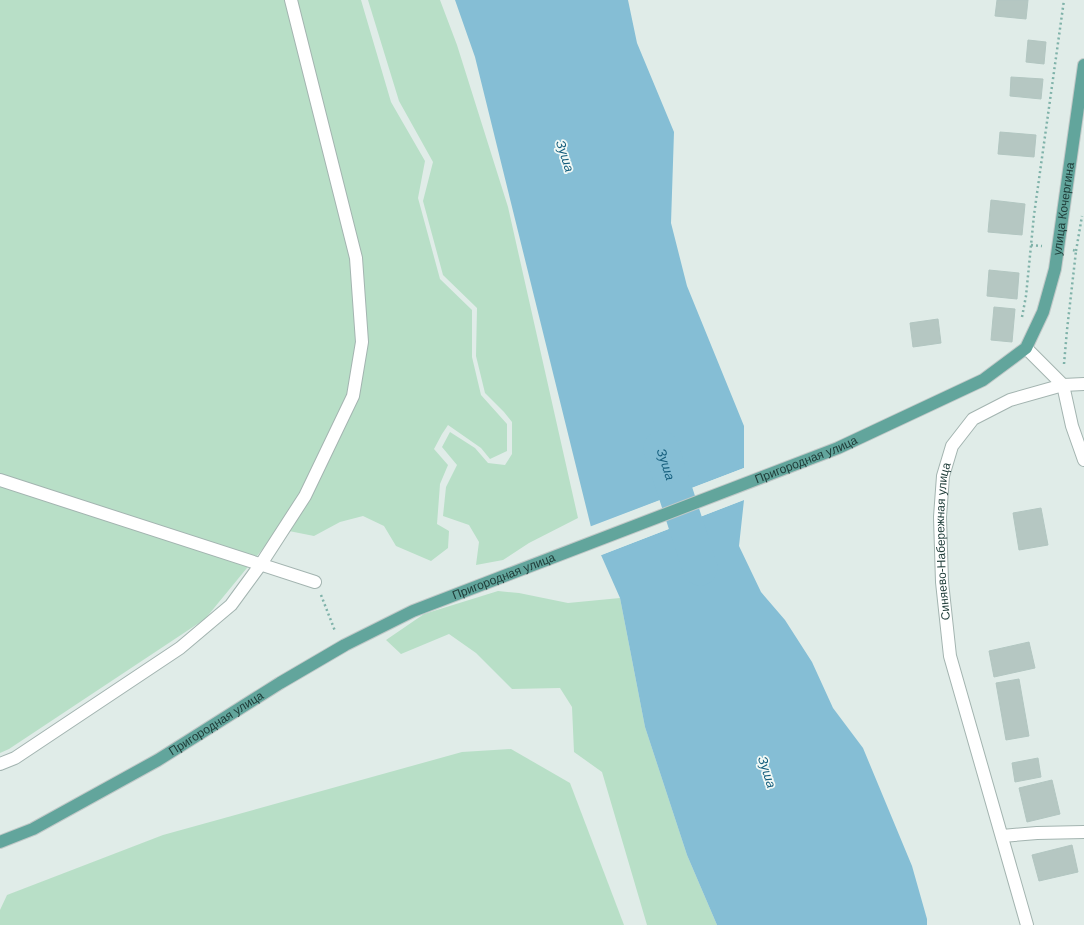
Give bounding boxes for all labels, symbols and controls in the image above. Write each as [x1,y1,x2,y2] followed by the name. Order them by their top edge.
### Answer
[553,138,577,174] water label: Зуша
[1050,161,1077,256] street label: улица Кочергина
[753,433,860,486] street label: Пригородная улица
[654,446,678,482] water label: Зуша
[933,460,954,621] street label: Синяево-Набережная улица
[450,550,557,602] street label: Пригородная улица
[166,688,266,758] street label: Пригородная улица
[755,754,779,790] water label: Зуша

